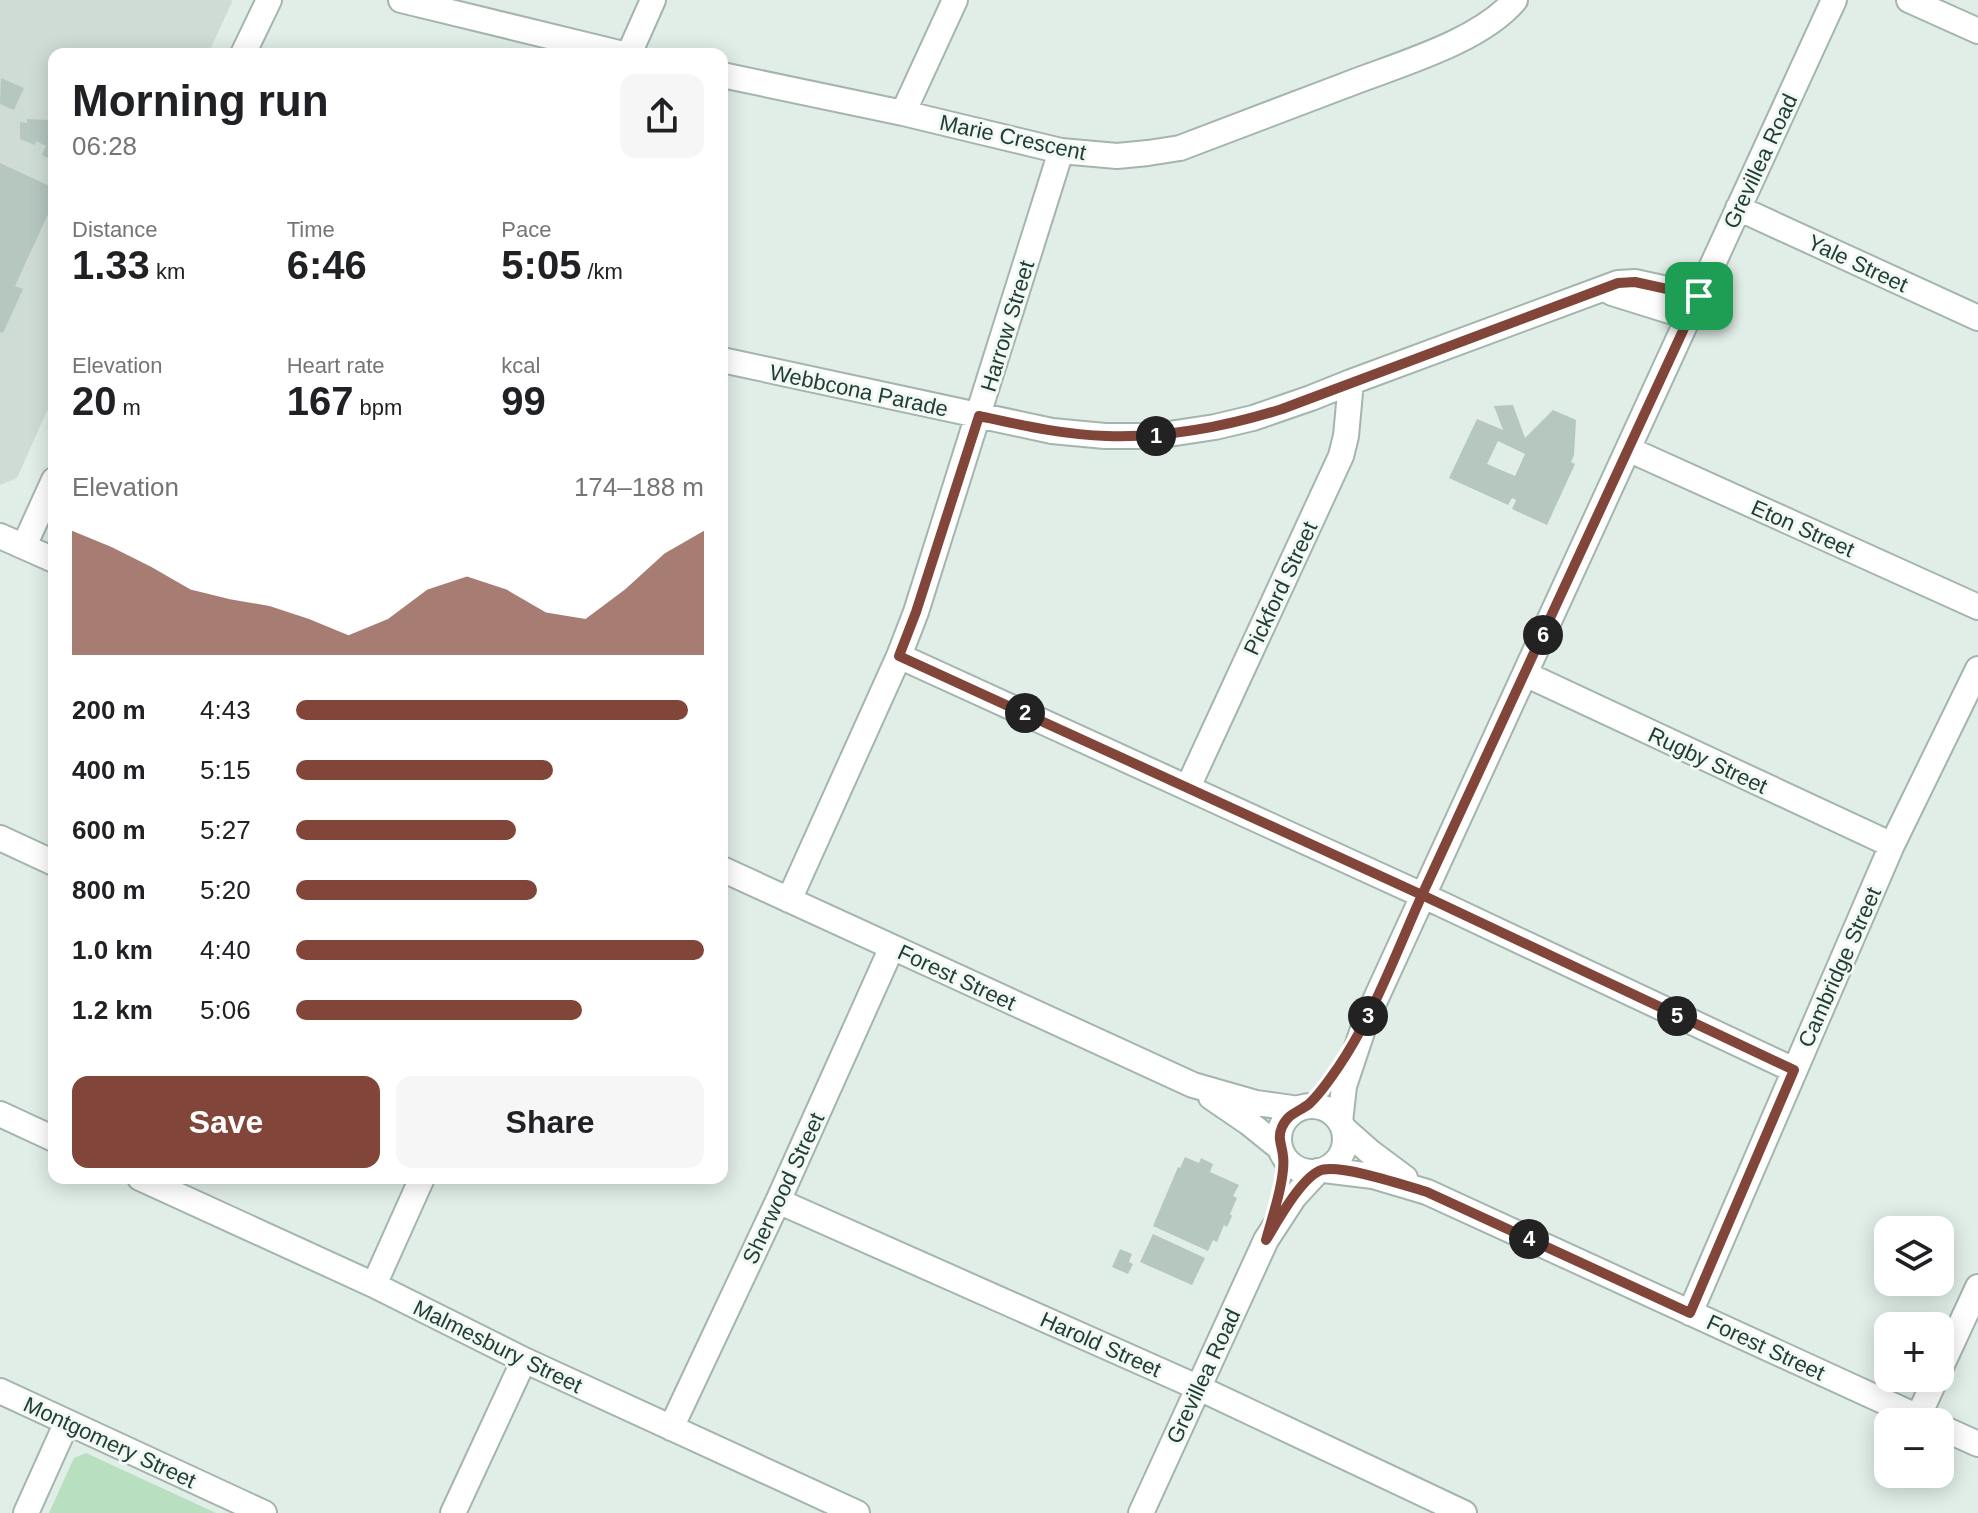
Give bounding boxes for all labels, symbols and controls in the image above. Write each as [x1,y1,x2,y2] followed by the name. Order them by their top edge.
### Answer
[620,74,704,158] button: share
[72,76,329,125] text: Morning run
[1718,90,1803,232] street label: Grevillea Road
[937,110,1088,165] street label: Marie Crescent
[72,131,137,161] text: 06:28
[72,217,158,242] text: Distance
[287,217,335,242] text: Time
[501,217,551,242] text: Pace
[1804,229,1912,297] street label: Yale Street
[72,243,150,287] text: 1.33
[287,243,367,287] text: 6:46
[501,243,581,287] text: 5:05
[976,258,1039,395] street label: Harrow Street
[150,259,185,284] text: km
[581,259,623,284] text: /km
[1665,262,1733,330] pin
[1677,274,1721,318] icon: arrive
[72,353,163,378] text: Elevation
[287,353,384,378] text: Heart rate
[501,353,540,378] text: kcal
[767,359,950,422] street label: Webbcona Parade
[72,379,117,423] text: 20
[287,379,353,423] text: 167
[501,379,546,423] text: 99
[117,395,141,420] text: m
[353,395,402,420] text: bpm
[1136,416,1176,456] pin: 1
[1150,423,1162,448] text: 1
[72,472,179,502] text: Elevation
[574,472,704,502] text: 174–188 m
[1747,495,1858,562] street label: Eton Street
[1239,518,1322,659] street label: Pickford Street
[1523,615,1563,655] pin: 6
[1537,622,1549,647] text: 6
[1005,693,1045,733] pin: 2
[72,695,146,725] text: 200 m
[200,695,251,725] text: 4:43
[1019,700,1031,725] text: 2
[1644,722,1771,799] street label: Rugby Street
[72,755,146,785] text: 400 m
[200,755,251,785] text: 5:15
[72,815,146,845] text: 600 m
[200,815,251,845] text: 5:27
[72,875,146,905] text: 800 m
[200,875,251,905] text: 5:20
[1793,883,1886,1051] street label: Cambridge Street
[72,935,153,965] text: 1.0 km
[200,935,251,965] text: 4:40
[894,939,1020,1016] street label: Forest Street
[72,995,153,1025] text: 1.2 km
[200,995,251,1025] text: 5:06
[1348,996,1388,1036] pin: 3
[1657,996,1697,1036] pin: 5
[1362,1003,1374,1028] text: 3
[1671,1003,1683,1028] text: 5
[72,1076,380,1168] button: Save
[396,1076,704,1168] button: Share
[737,1109,829,1268] street label: Sherwood Street
[1874,1216,1954,1488] map controls
[1874,1216,1954,1296] button: layers
[1509,1219,1549,1259] pin: 4
[1523,1226,1535,1251] text: 4
[409,1295,586,1398] street label: Malmesbury Street
[1161,1305,1246,1447] street label: Grevillea Road
[1037,1307,1165,1382] street label: Harold Street
[1703,1309,1829,1386] street label: Forest Street
[1874,1312,1954,1392] button: +
[20,1392,200,1493] street label: Montgomery Street
[1874,1408,1954,1488] button: −

